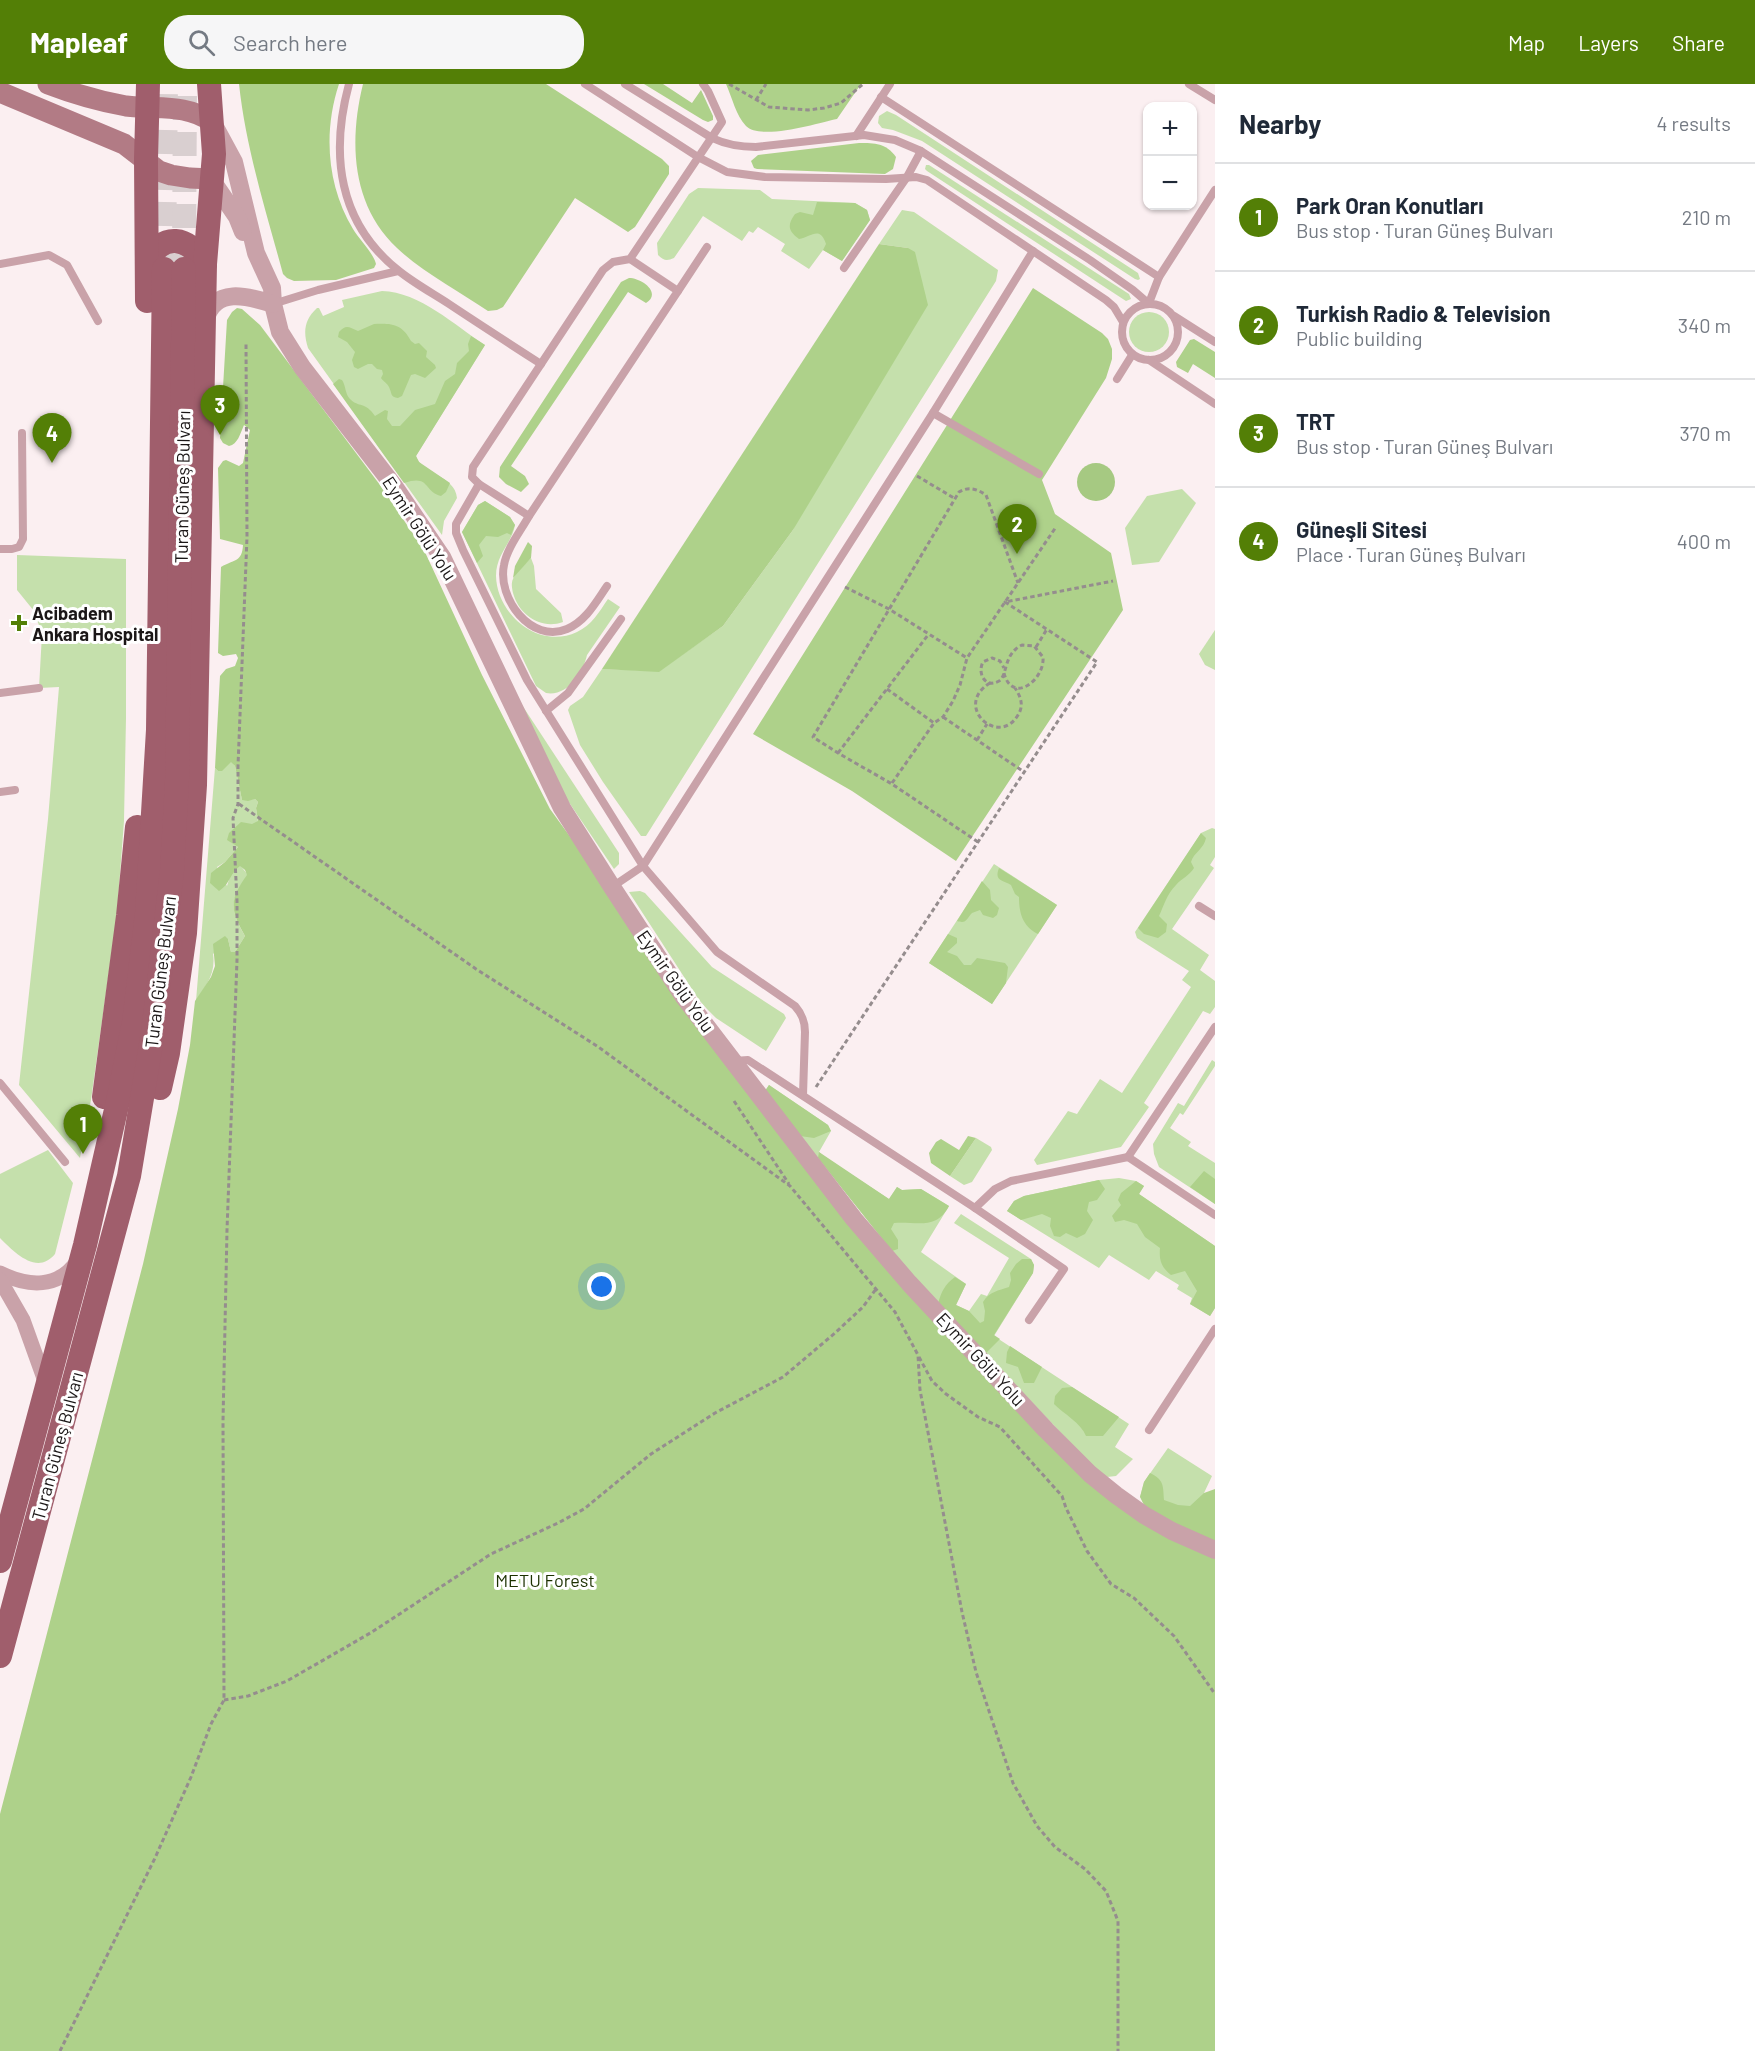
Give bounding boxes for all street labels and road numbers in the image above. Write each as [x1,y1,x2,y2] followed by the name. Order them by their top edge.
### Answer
[170,410,194,564] street label: Turan Güneş Bulvarı
[378,472,462,584] street label: Eymir Gölü Yolu
[140,895,180,1049] street label: Turan Güneş Bulvarı
[633,926,719,1036] street label: Eymir Gölü Yolu
[932,1308,1030,1410] street label: Eymir Gölü Yolu
[27,1369,87,1523] street label: Turan Güneş Bulvarı

